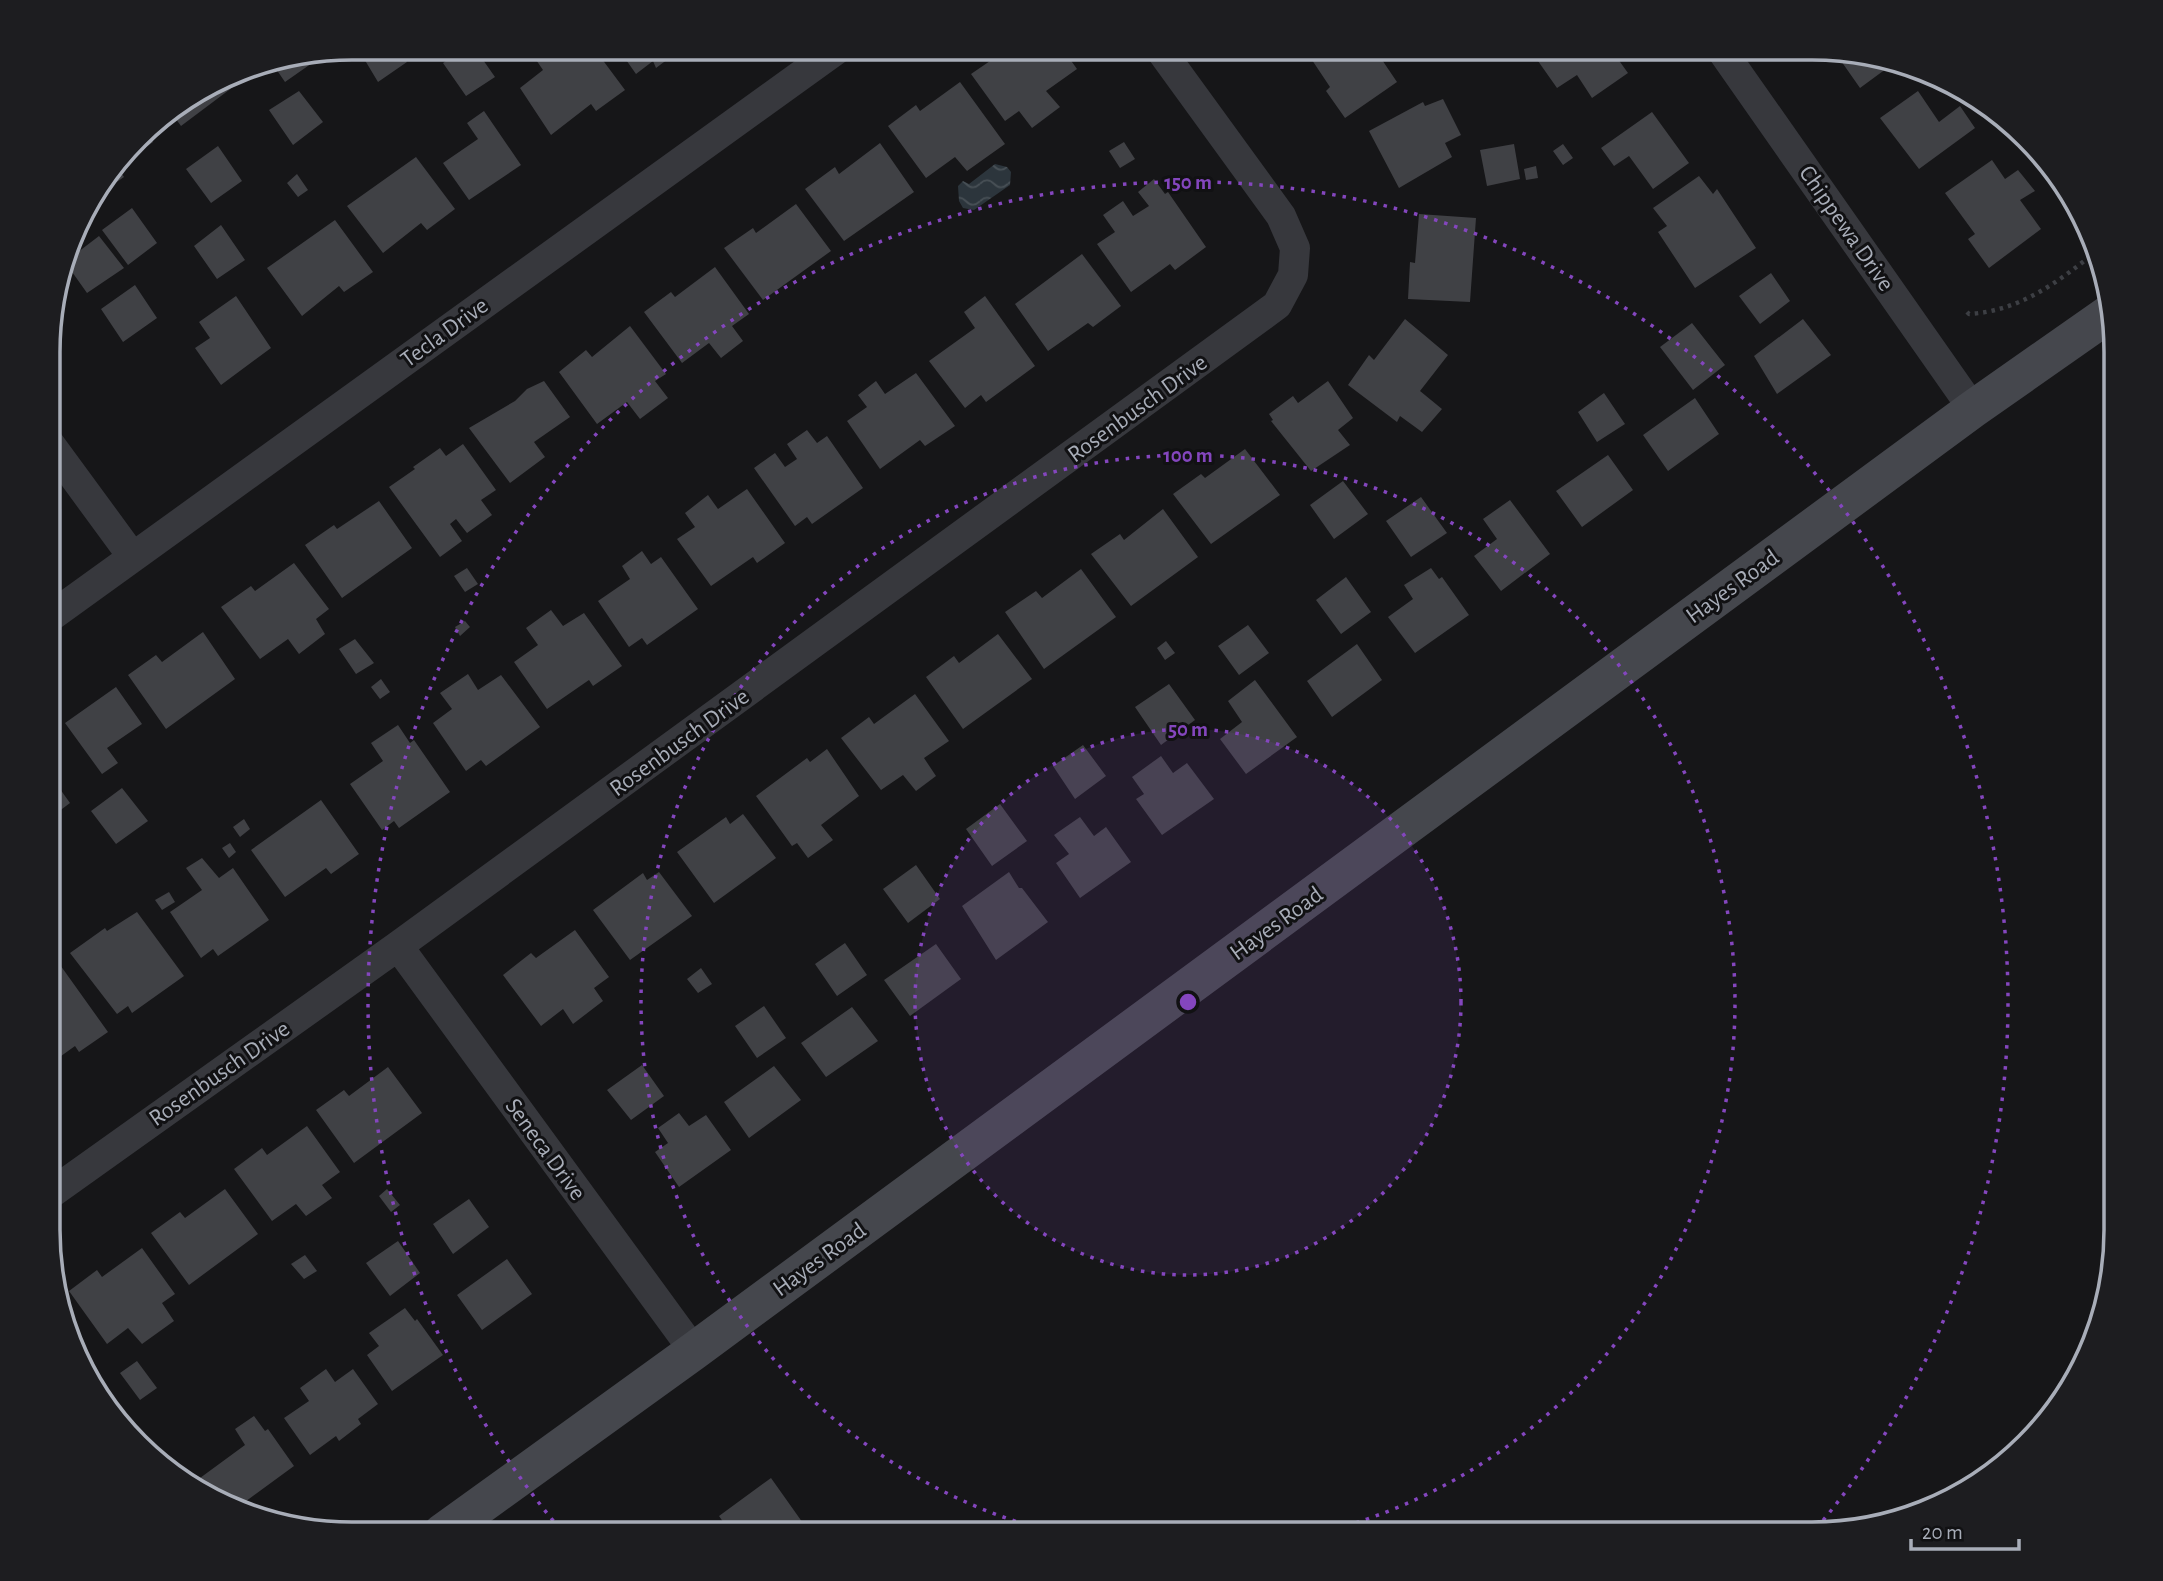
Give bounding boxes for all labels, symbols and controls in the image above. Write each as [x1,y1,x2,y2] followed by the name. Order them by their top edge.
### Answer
[1794,161,1898,296] street label: Chippewa Drive
[1164,172,1212,193] text: 150 m
[397,293,493,372] street label: Tecla Drive
[1064,350,1212,467] street label: Rosenbusch Drive
[1163,445,1213,466] text: 100 m
[1682,545,1783,628] street label: Hayes Road
[606,684,754,801] street label: Rosenbusch Drive
[1168,719,1208,740] text: 50 m
[1226,882,1327,965] street label: Hayes Road
[1176,990,1200,1014] centre of rings
[145,1016,294,1131] street label: Rosenbusch Drive
[500,1094,590,1205] street label: Seneca Drive
[769,1218,870,1301] street label: Hayes Road
[1911,1508,2020,1552] scale bar
[1922,1522,1963,1543] text: 20 m

